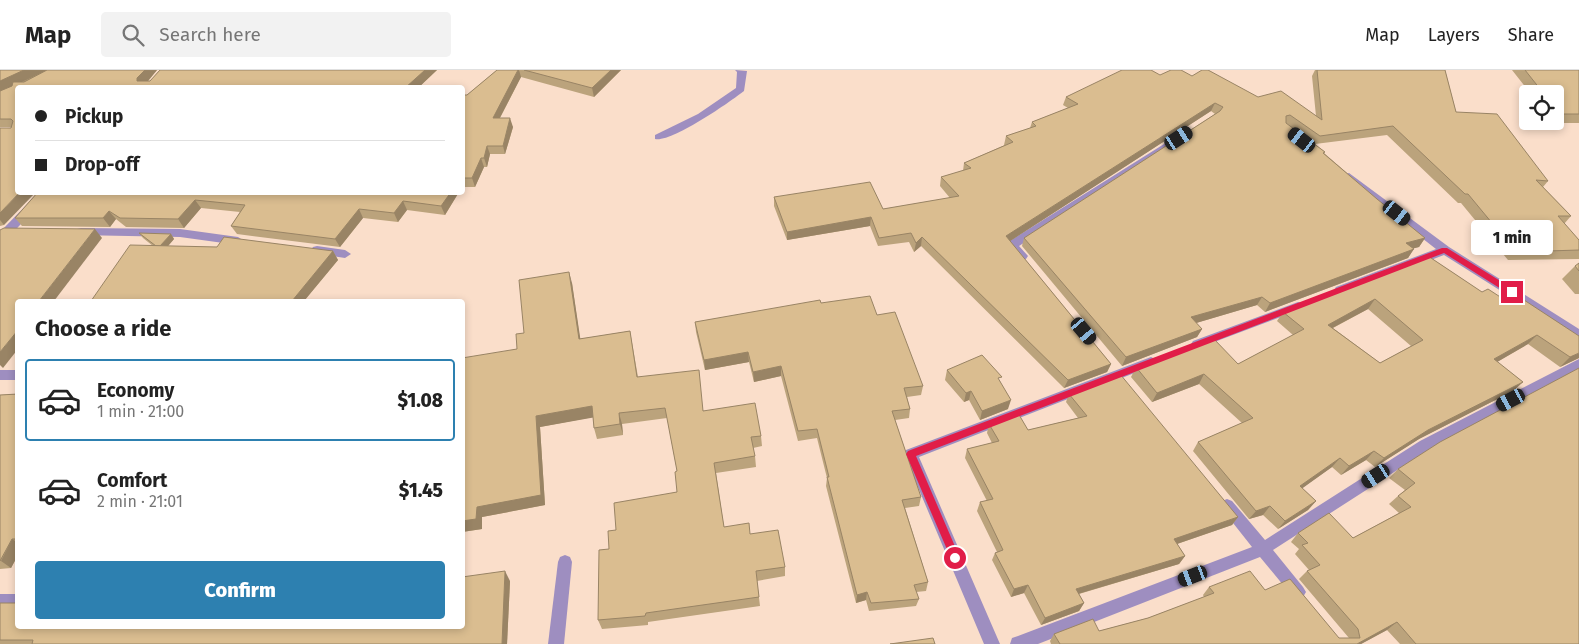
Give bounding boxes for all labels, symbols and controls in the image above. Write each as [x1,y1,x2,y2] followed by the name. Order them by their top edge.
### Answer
[101,12,451,57] search box
[25,21,71,49] text: Map
[119,21,147,49] icon: search
[159,23,261,46] text: Search here
[1365,24,1400,46] text: Map
[1428,24,1480,46] text: Layers
[1508,24,1554,46] text: Share
[1519,85,1564,130] map controls
[1519,85,1564,130] button: locate
[65,105,123,128] text: Pickup
[1162,124,1195,152] car
[1285,125,1318,155] car
[65,153,139,176] text: Drop-off
[1380,198,1413,228] car
[1471,220,1553,254] callout: 1 min
[1493,228,1531,247] text: 1 min
[1501,281,1523,303] route end
[35,315,171,342] text: Choose a ride
[1068,315,1099,347] car
[37,378,82,423] icon: car
[97,379,174,402] text: Economy
[1494,386,1527,414] car
[397,389,443,412] text: $1.08
[97,402,184,421] text: 1 min · 21:00
[1359,462,1392,490] car
[37,468,82,513] icon: car
[97,469,167,492] text: Comfort
[399,479,443,502] text: $1.45
[97,492,183,511] text: 2 min · 21:01
[944,547,966,569] route start
[35,561,445,619] button: Confirm
[1176,564,1209,588] car

